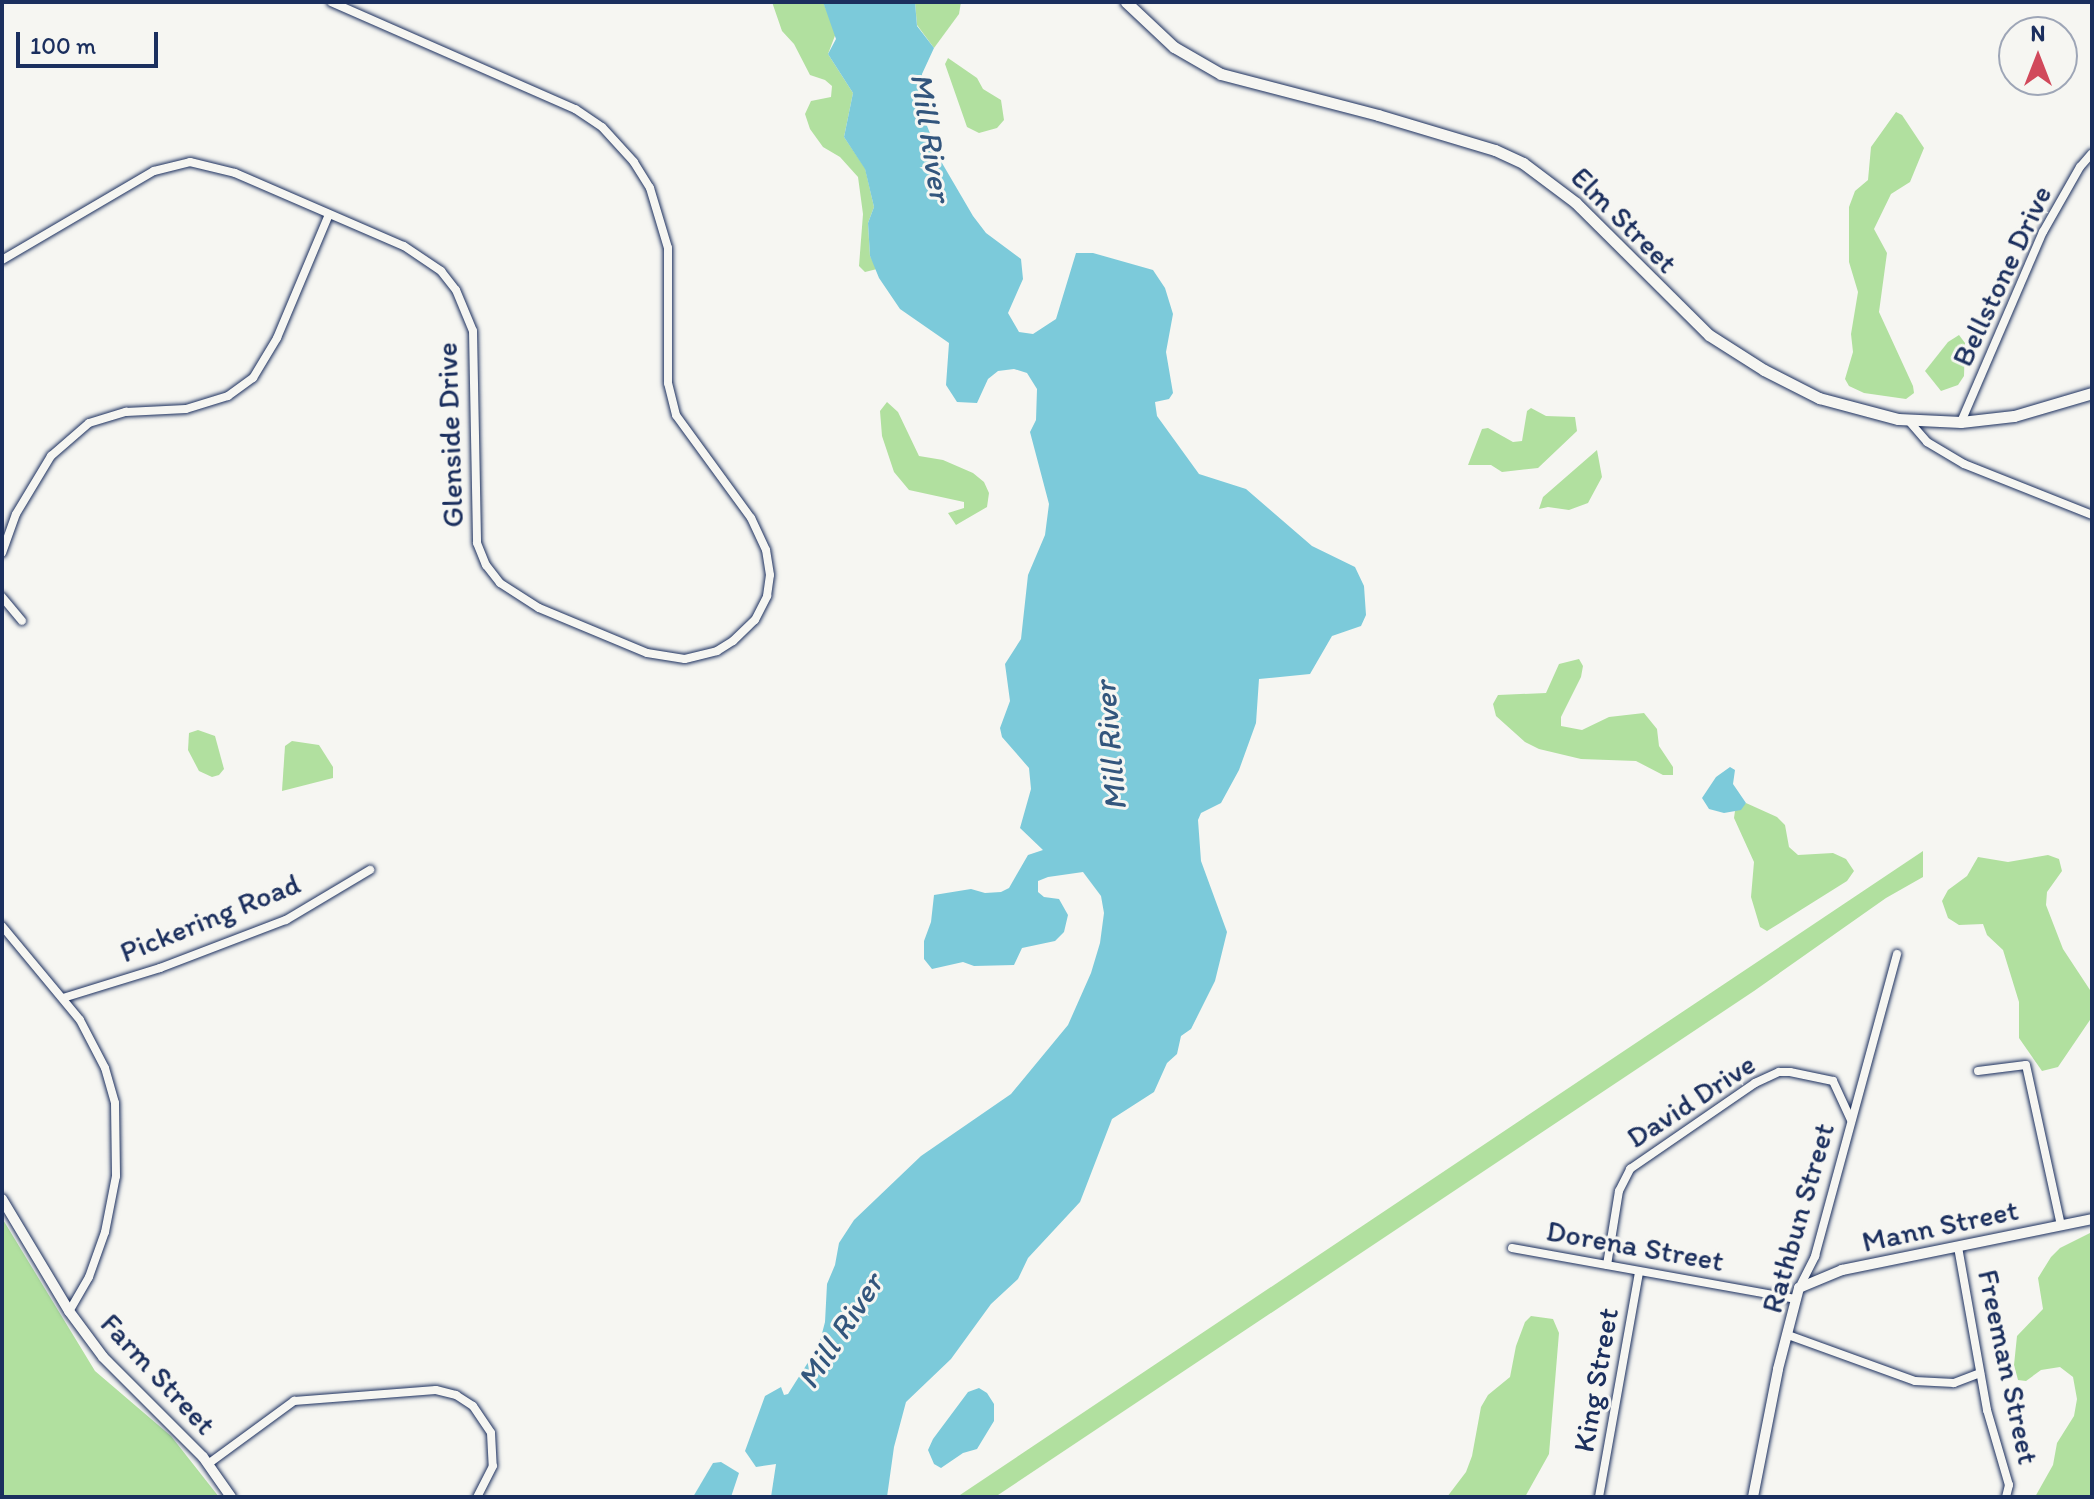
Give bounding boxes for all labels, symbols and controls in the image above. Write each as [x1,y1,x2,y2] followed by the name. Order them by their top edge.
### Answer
[20,16,162,66] scale bar
[1998,16,2078,96] north arrow
[2031,20,2045,47] text: N
[30,31,96,60] text: 100 m
[902,71,960,203] water label: Mill River
[1563,159,1685,281] street label: Elm Street
[1944,180,2060,372] street label: Bellstone Drive
[429,341,471,529] street label: Glenside Drive
[1085,680,1135,812] water label: Mill River
[114,865,306,971] street label: Pickering Road
[1619,1046,1763,1156] street label: David Drive
[1754,1119,1842,1317] street label: Rathbun Street
[1859,1192,2021,1260] street label: Mann Street
[1544,1213,1726,1279] street label: Dorena Street
[1970,1266,2046,1468] street label: Freeman Street
[789,1267,891,1395] water label: Mill River
[1566,1305,1626,1455] street label: King Street
[93,1306,223,1442] street label: Farm Street

